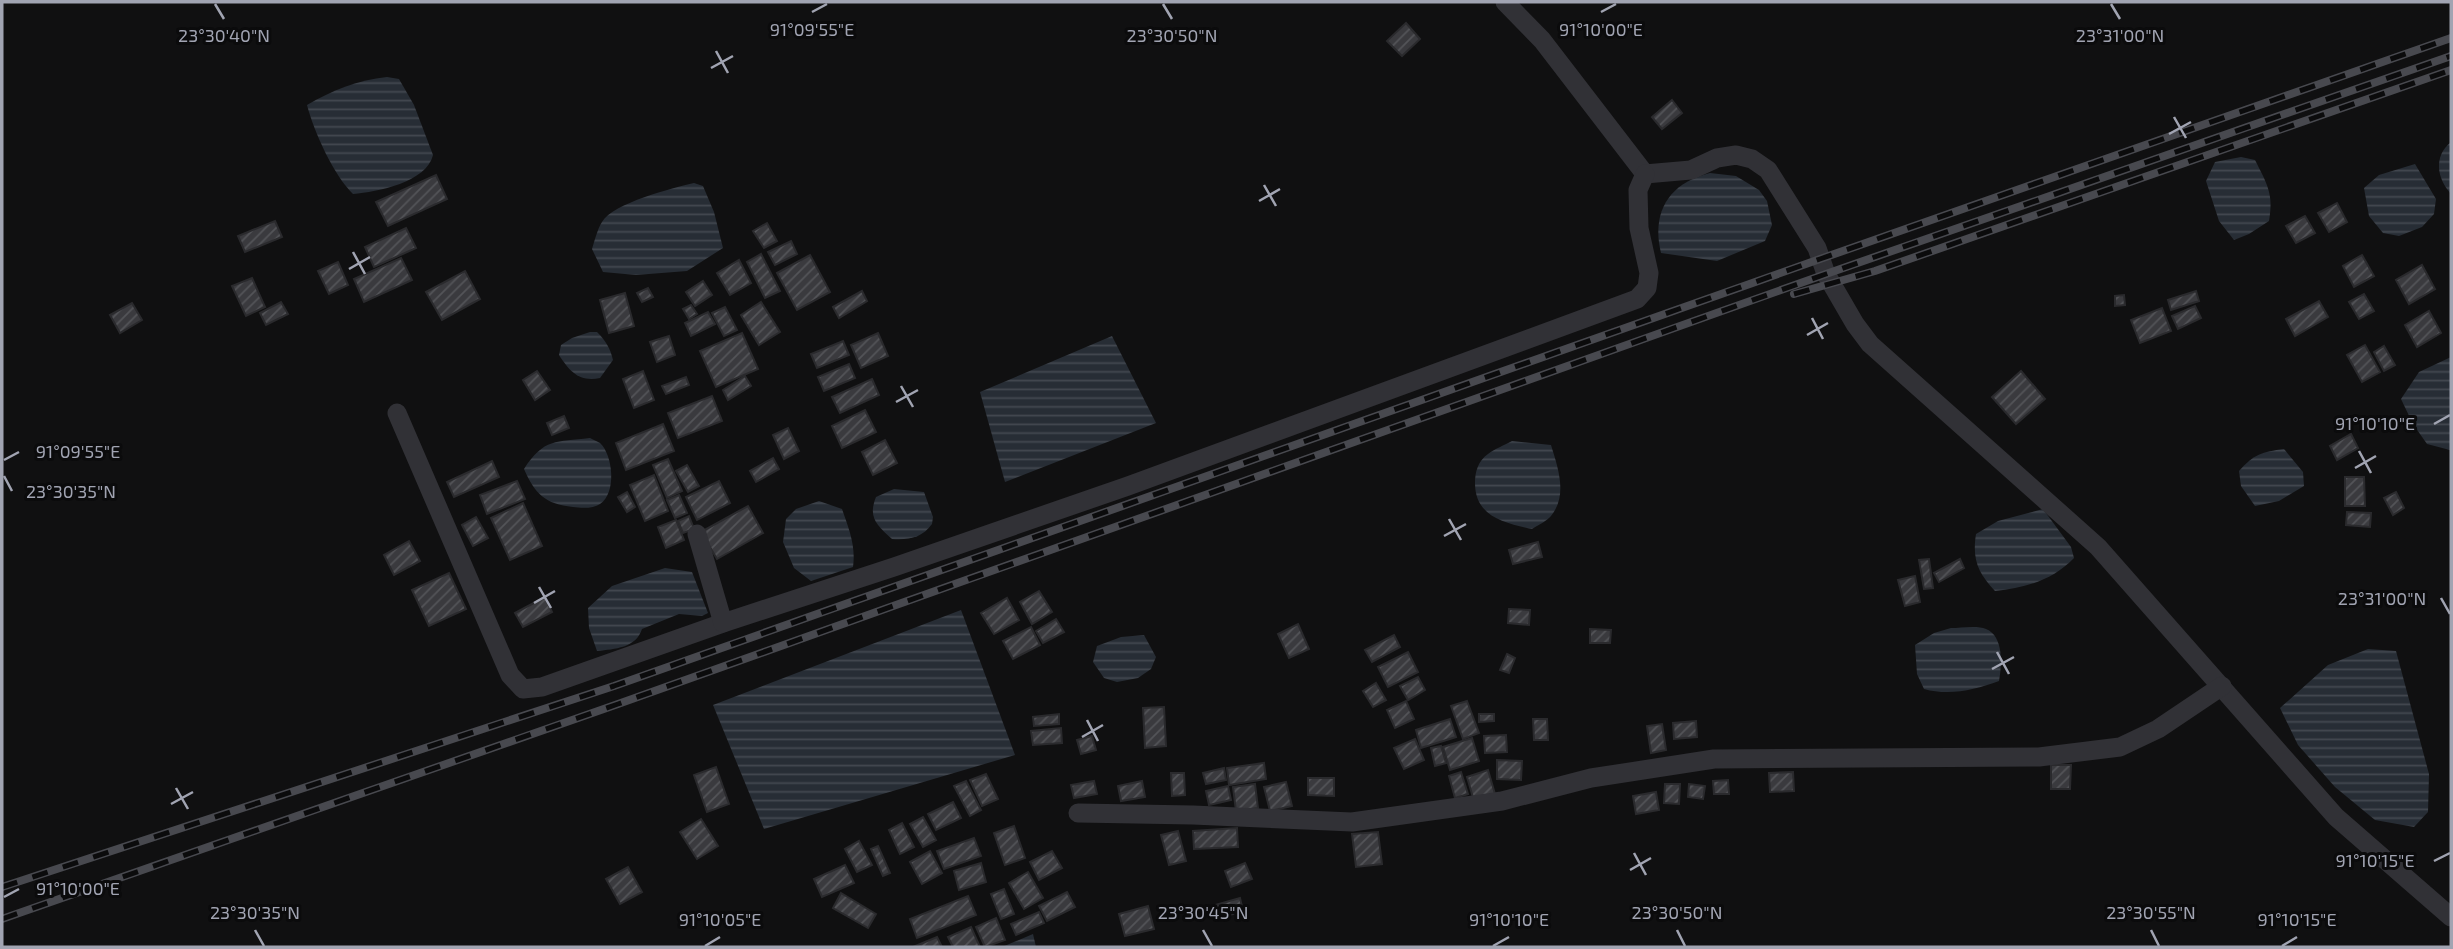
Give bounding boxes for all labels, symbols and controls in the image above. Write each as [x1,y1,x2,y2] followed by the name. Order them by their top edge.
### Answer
[770,18,854,40] text: 91°09'55"E
[1559,18,1643,40] text: 91°10'00"E
[178,24,270,46] text: 23°30'40"N
[1127,24,1217,46] text: 23°30'50"N
[2076,24,2164,46] text: 23°31'00"N
[2335,412,2415,434] text: 91°10'10"E
[36,440,120,462] text: 91°09'55"E
[26,480,116,502] text: 23°30'35"N
[2338,587,2426,609] text: 23°31'00"N
[2335,849,2415,871] text: 91°10'15"E
[36,877,120,899] text: 91°10'00"E
[210,901,300,923] text: 23°30'35"N
[1158,901,1248,923] text: 23°30'45"N
[1632,901,1722,923] text: 23°30'50"N
[2106,901,2196,923] text: 23°30'55"N
[679,908,761,930] text: 91°10'05"E
[1469,908,1549,930] text: 91°10'10"E
[2257,908,2337,930] text: 91°10'15"E

